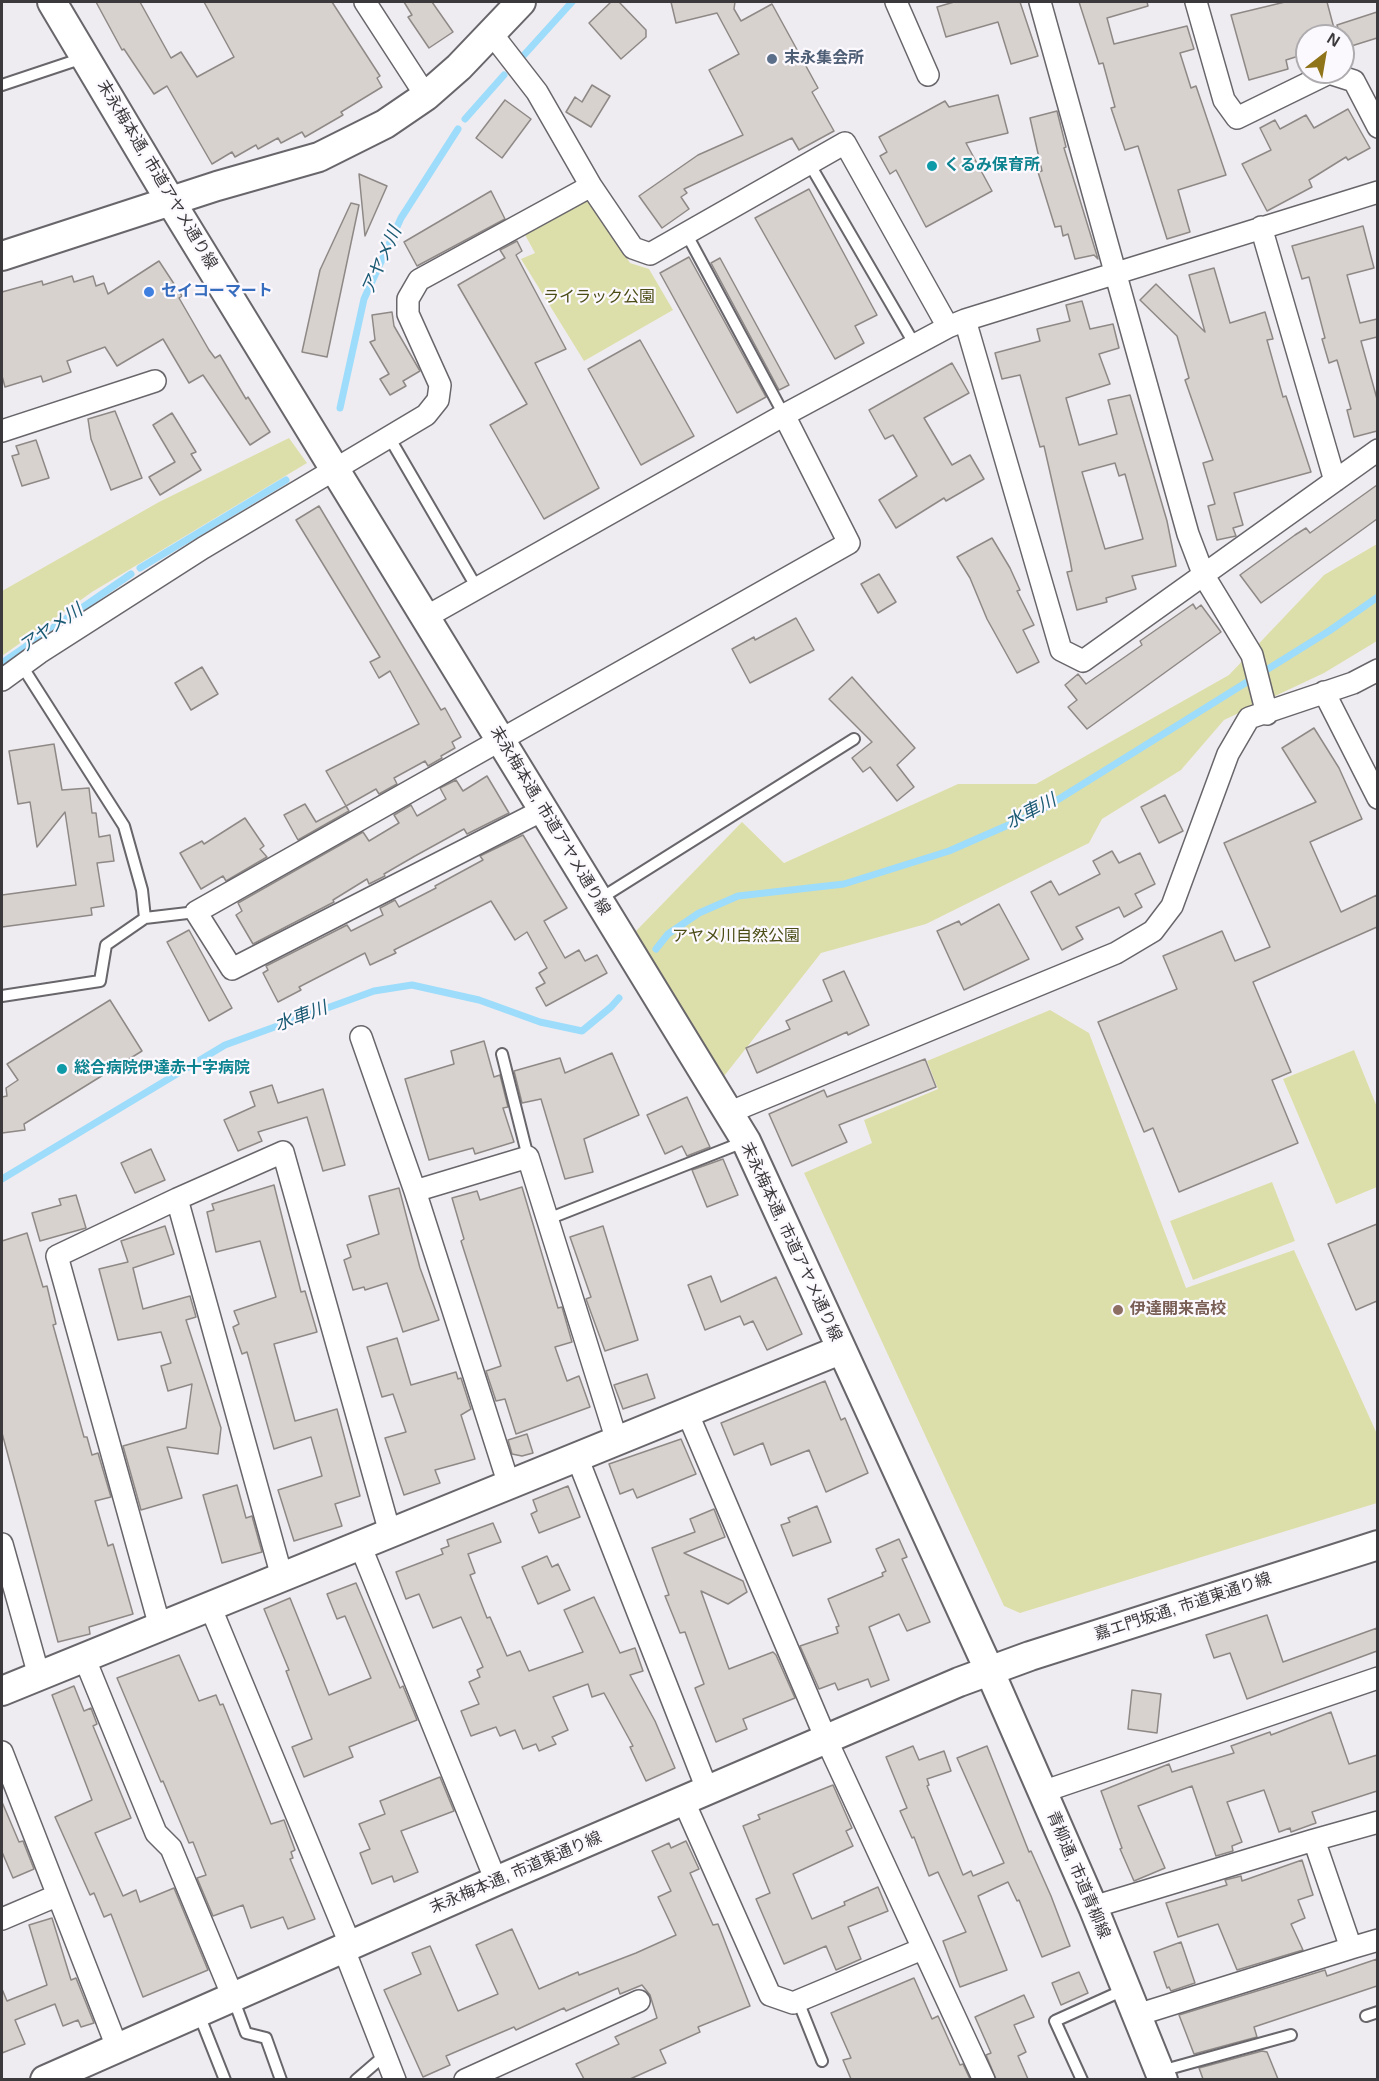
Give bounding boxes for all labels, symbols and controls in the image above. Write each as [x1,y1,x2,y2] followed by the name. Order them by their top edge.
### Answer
[1295,24,1355,84] north arrow
[1324,30,1343,50] text: N
[784,49,864,69] place label: 末永集会所
[765,52,779,66] marker: 末永集会所
[93,77,221,273] street label: 末永梅本通, 市道アヤメ通り線
[944,156,1040,176] place label: くるみ保育所
[925,159,939,173] marker: くるみ保育所
[357,224,407,298] water label: アヤメ川
[161,282,273,302] place label: セイコーマート
[142,285,156,299] marker: セイコーマート
[543,288,655,308] park label: ライラック公園
[15,600,87,658] water label: アヤメ川
[486,723,614,919] street label: 末永梅本通, 市道アヤメ通り線
[1002,790,1060,834] water label: 水車川
[672,927,800,947] park label: アヤメ川自然公園
[272,998,330,1036] water label: 水車川
[74,1059,250,1079] place label: 総合病院伊達赤十字病院
[55,1062,69,1076] marker: 総合病院伊達赤十字病院
[736,1140,846,1344] street label: 末永梅本通, 市道アヤメ通り線
[1130,1300,1226,1320] place label: 伊達開来高校
[1111,1303,1125,1317] marker: 伊達開来高校
[1092,1569,1274,1645] street label: 嘉エ門坂通, 市道東通り線
[1042,1808,1114,1942] street label: 青柳通, 市道青柳線
[427,1828,605,1918] street label: 末永梅本通, 市道東通り線

